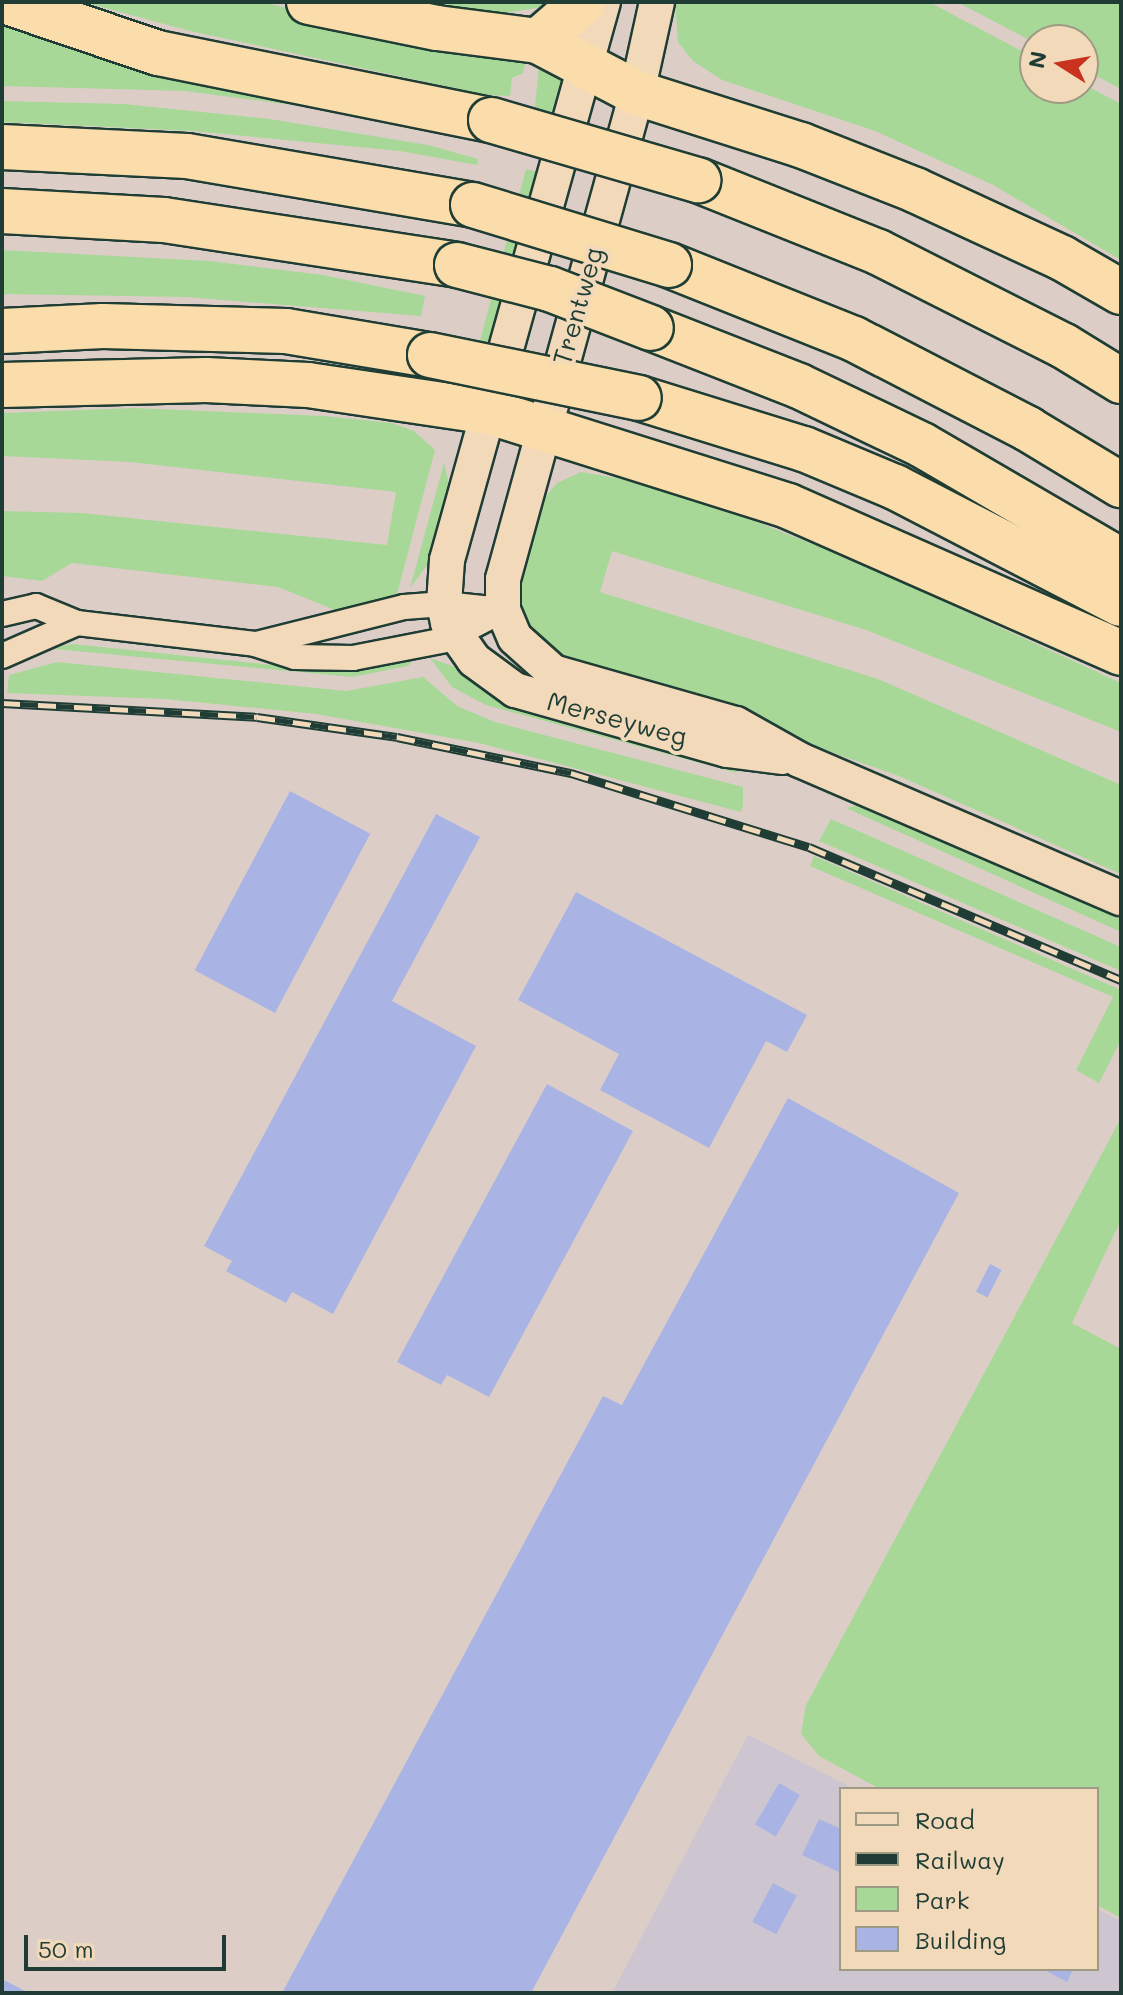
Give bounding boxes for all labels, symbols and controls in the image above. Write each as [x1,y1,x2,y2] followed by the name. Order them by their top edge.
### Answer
[1019,24,1099,104] north arrow
[1021,49,1053,71] text: N
[546,244,610,368] street label: Trentweg
[544,685,690,753] street label: Merseyweg
[839,1787,1099,1971] legend
[915,1804,975,1835] text: Road
[915,1844,1005,1875] text: Railway
[915,1884,969,1915] text: Park
[28,1919,230,1969] scale bar
[915,1924,1006,1955] text: Building
[38,1933,94,1964] text: 50 m

